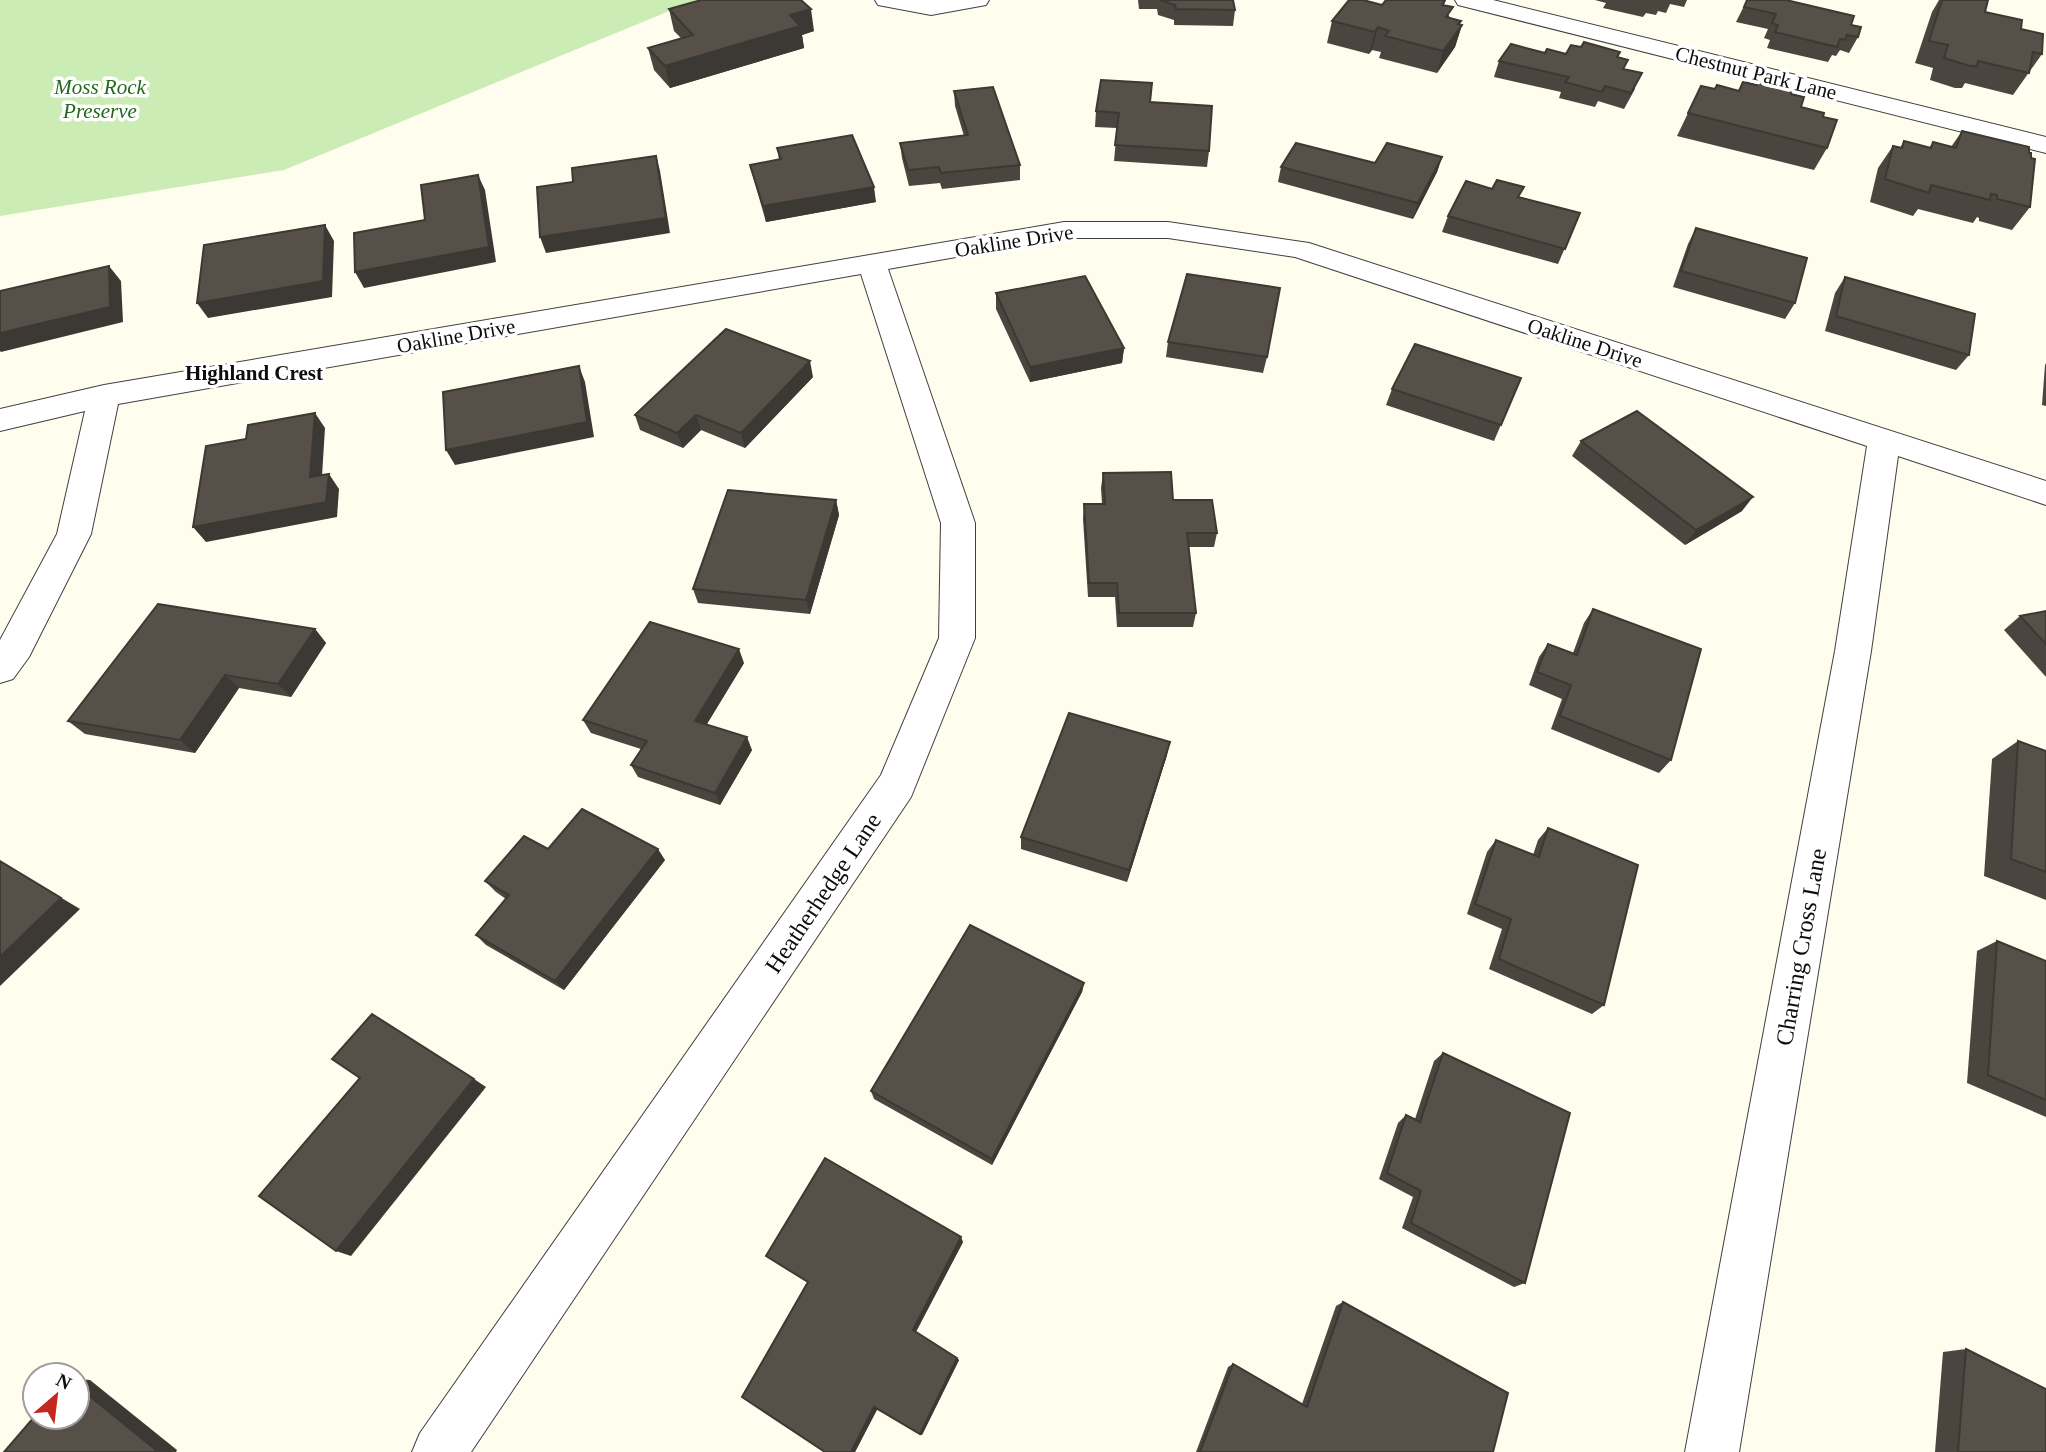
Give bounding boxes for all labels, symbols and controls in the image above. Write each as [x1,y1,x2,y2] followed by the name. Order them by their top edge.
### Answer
[1673,41,1839,105] street label: Chestnut Park Lane
[53,75,146,123] park label: Moss Rock Preserve
[953,220,1075,262] street label: Oakline Drive
[1524,313,1646,373] street label: Oakline Drive
[395,314,517,358] street label: Oakline Drive
[185,361,323,385] district label: Highland Crest
[760,808,886,978] street label: Heatherhedge Lane
[1771,846,1831,1048] street label: Charring Cross Lane
[21,1361,91,1431] north arrow
[53,1369,75,1394] text: N

